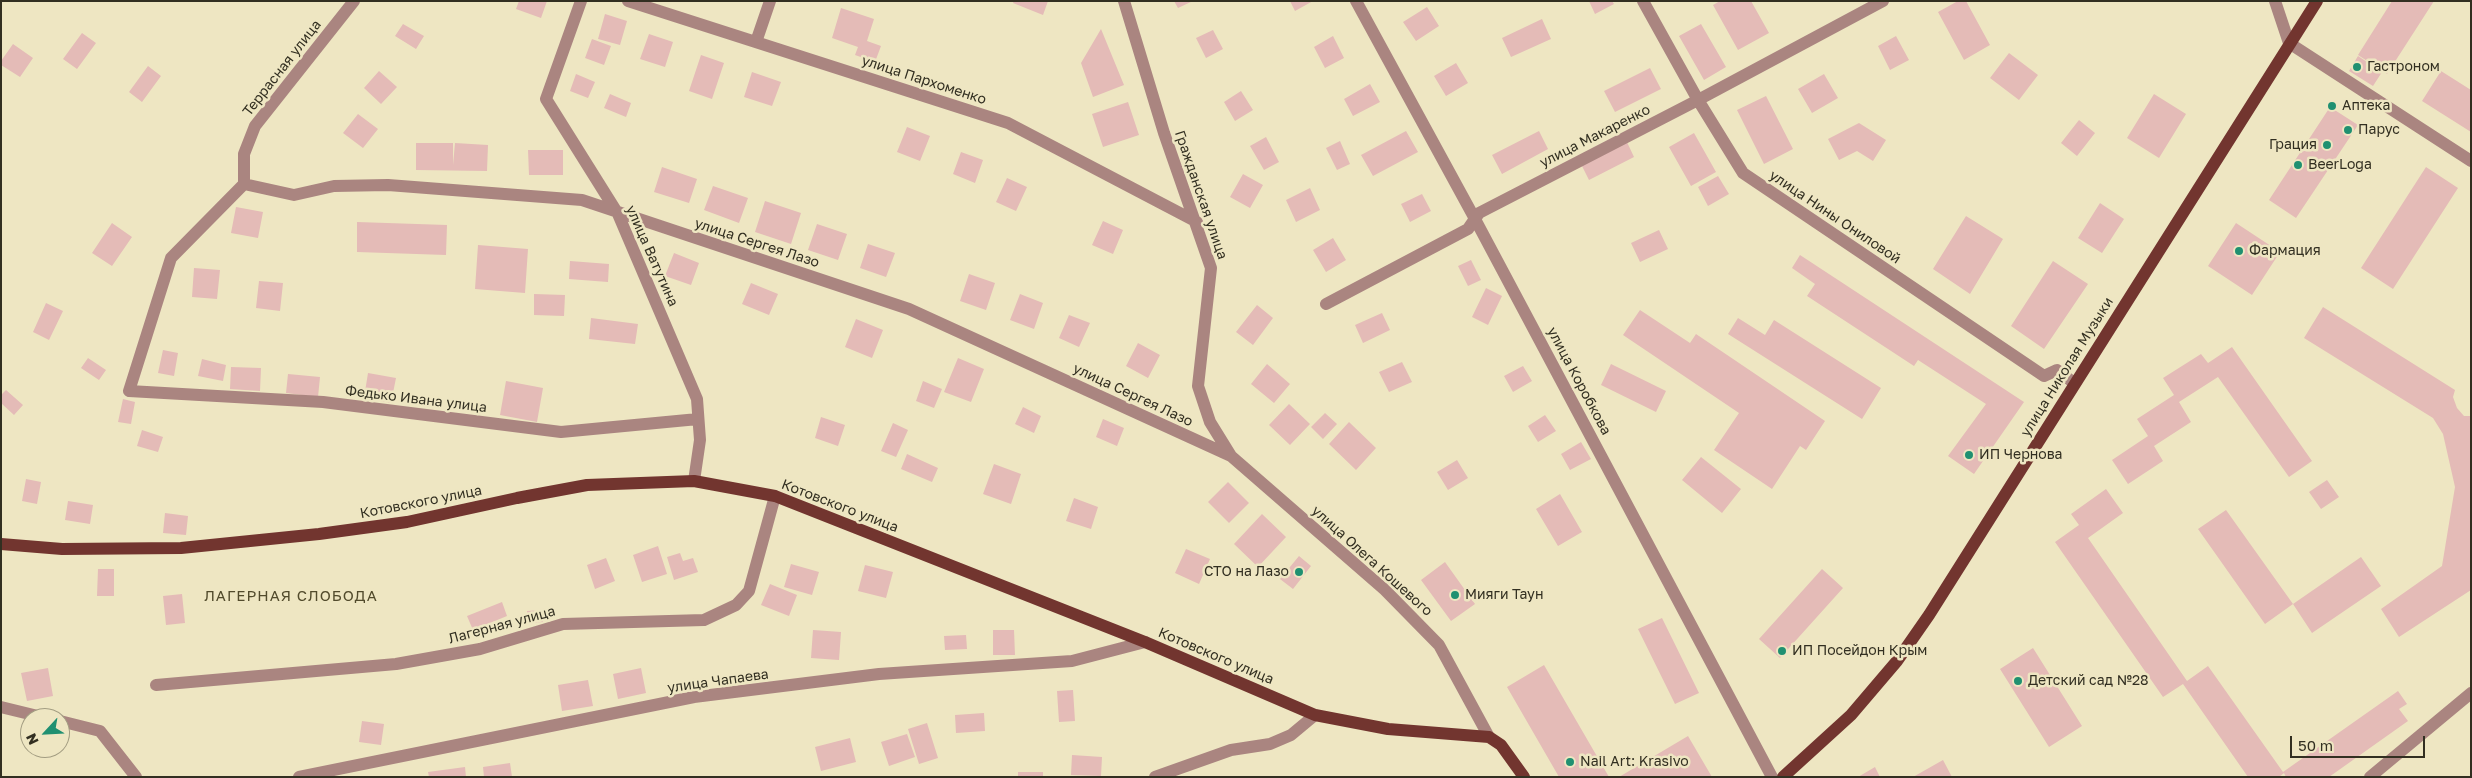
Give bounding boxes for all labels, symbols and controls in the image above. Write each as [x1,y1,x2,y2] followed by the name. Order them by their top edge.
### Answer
[239,17,325,119] street label: Террасная улица
[860,52,988,108] street label: улица Пархоменко
[2367,59,2440,75] place label: Гастроном
[2351,61,2363,73] marker: Гастроном
[2342,98,2390,114] place label: Аптека
[2326,100,2338,112] marker: Аптека
[1537,101,1653,171] street label: улица Макаренко
[2358,122,2400,138] place label: Парус
[2342,124,2354,136] marker: Парус
[1171,128,1231,262] street label: Гражданская улица
[2269,137,2317,153] place label: Грация
[2321,139,2333,151] marker: Грация
[2308,157,2372,173] place label: BeerLoga
[2292,159,2304,171] marker: BeerLoga
[1766,167,1904,267] street label: улица Нины Ониловой
[622,203,682,309] street label: улица Ватутина
[692,215,822,271] street label: улица Сергея Лазо
[2249,243,2321,259] place label: Фармация
[2233,245,2245,257] marker: Фармация
[2017,294,2117,440] street label: улица Николая Музыки
[1543,324,1615,438] street label: улица Коробкова
[1070,360,1196,430] street label: улица Сергея Лазо
[344,382,488,416] street label: Федько Ивана улица
[1979,447,2063,463] place label: ИП Чернова
[1963,449,1975,461] marker: ИП Чернова
[779,476,901,536] street label: Котовского улица
[359,482,483,522] street label: Котовского улица
[1308,502,1436,620] street label: улица Олега Кошевого
[1204,564,1289,580] place label: СТО на Лазо
[1293,566,1305,578] marker: СТО на Лазо
[202,587,380,605] district label: ЛАГЕРНАЯ СЛОБОДА
[1465,587,1543,603] place label: Мияги Таун
[1449,589,1461,601] marker: Мияги Таун
[447,603,557,647] street label: Лагерная улица
[1156,624,1276,688] street label: Котовского улица
[1792,643,1927,659] place label: ИП Посейдон Крым
[1776,645,1788,657] marker: ИП Посейдон Крым
[666,666,770,696] street label: улица Чапаева
[2028,673,2149,689] place label: Детский сад №28
[2012,675,2024,687] marker: Детский сад №28
[20,708,70,758] north arrow
[2292,726,2427,758] scale bar
[22,731,42,748] text: N
[2298,736,2333,754] text: 50 m
[1580,754,1689,770] place label: Nail Art: Krasivo
[1564,756,1576,768] marker: Nail Art: Krasivo

